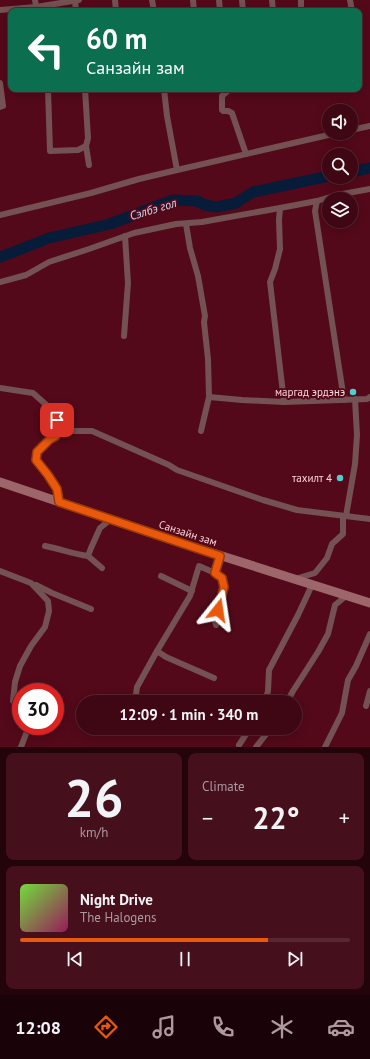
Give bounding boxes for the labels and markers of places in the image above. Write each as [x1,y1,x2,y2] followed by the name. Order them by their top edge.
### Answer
[275,385,345,399] place label: маргад эрдэнэ
[348,387,358,397] marker: маргад эрдэнэ
[40,403,74,437] pin
[292,471,332,485] place label: тахилт 4
[335,473,345,483] marker: тахилт 4

